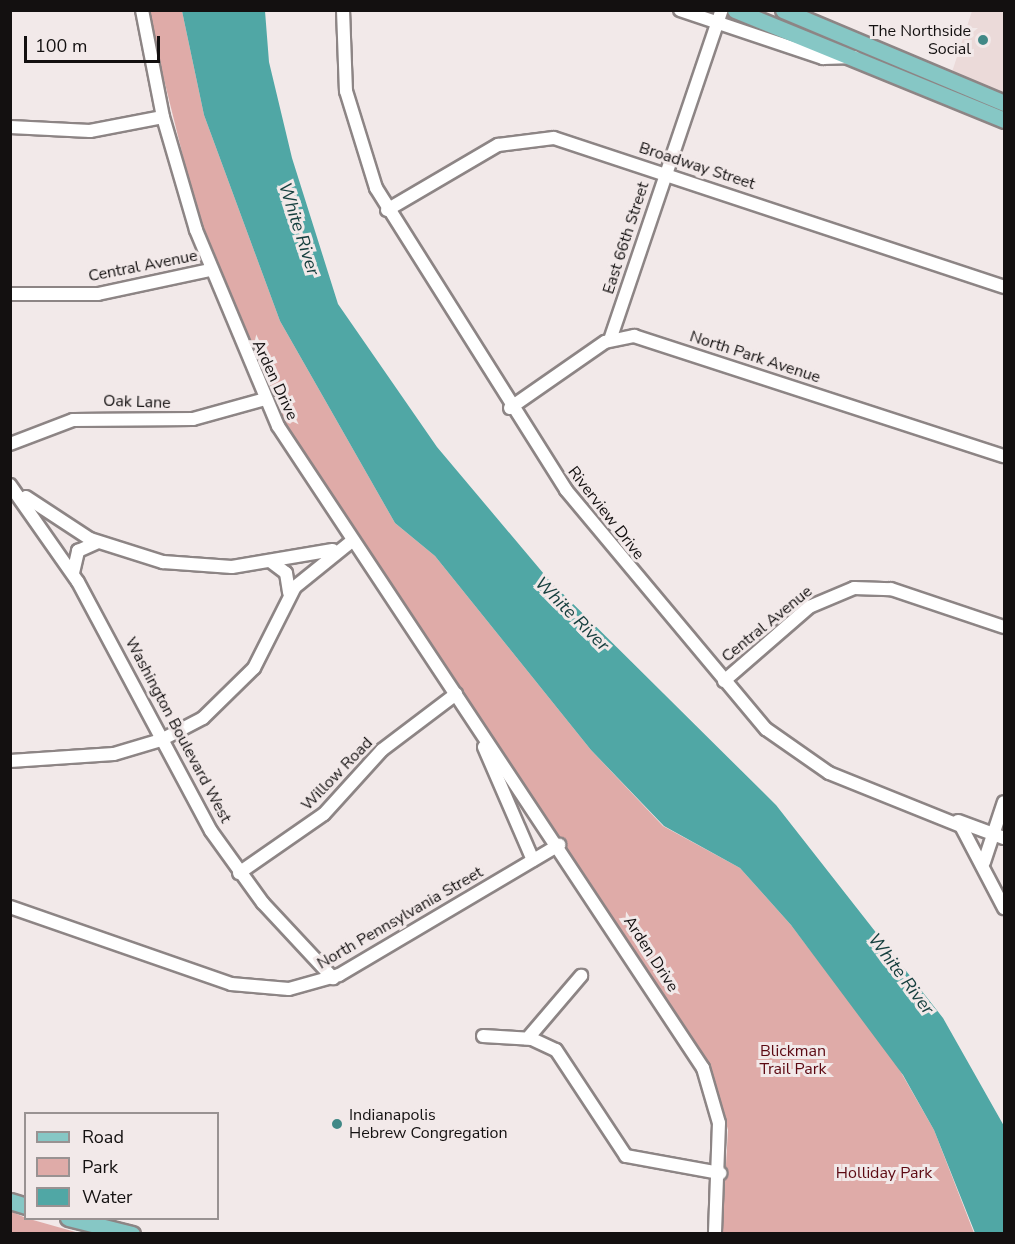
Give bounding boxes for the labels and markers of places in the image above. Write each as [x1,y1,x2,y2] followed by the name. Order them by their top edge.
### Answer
[869,21,971,59] place label: The Northside Social
[976,33,990,47] marker: The Northside Social
[349,1105,507,1143] place label: Indianapolis Hebrew Congregation
[330,1117,344,1131] marker: Indianapolis Hebrew Congregation

